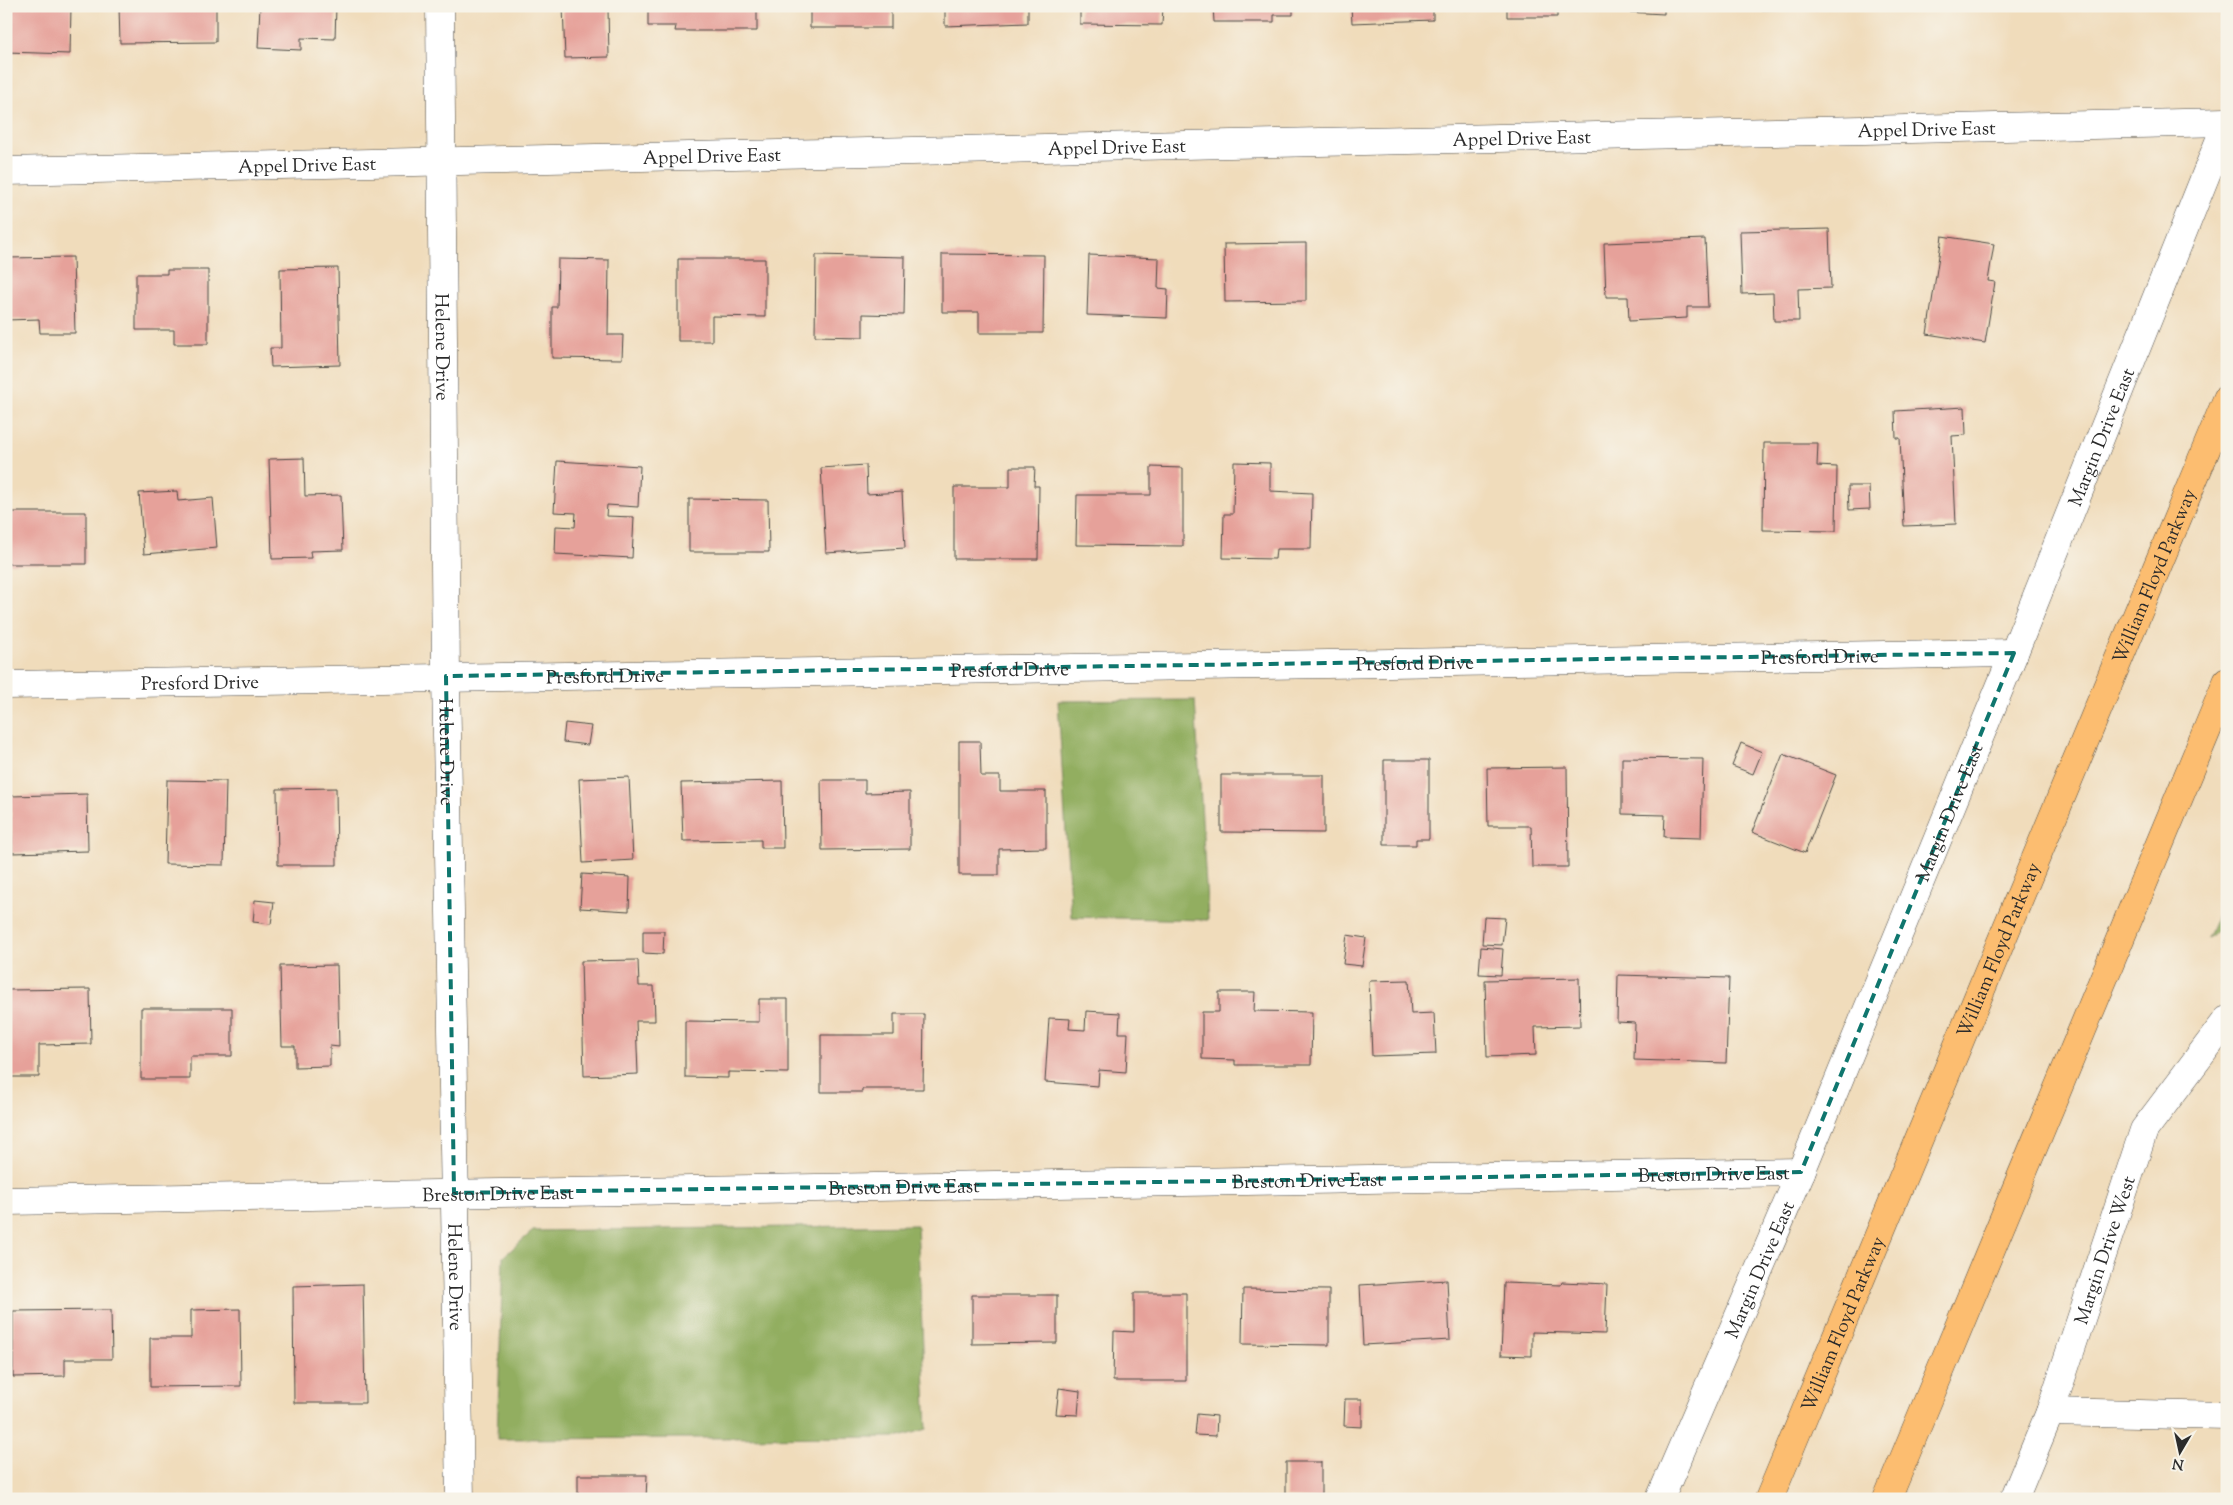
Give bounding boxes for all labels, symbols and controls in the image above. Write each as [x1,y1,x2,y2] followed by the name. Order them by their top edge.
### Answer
[1857,116,1997,146] street label: Appel Drive East
[1452,125,1592,155] street label: Appel Drive East
[1047,134,1187,164] street label: Appel Drive East
[642,143,782,173] street label: Appel Drive East
[238,152,377,182] street label: Appel Drive East
[427,293,455,401] street label: Helene Drive
[2063,364,2143,511] street label: Margin Drive East
[2107,485,2204,669] street label: William Floyd Parkway
[1760,644,1879,673] street label: Presford Drive
[1356,651,1474,679] street label: Presford Drive
[951,657,1069,686] street label: Presford Drive
[546,664,664,692] street label: Presford Drive
[141,670,259,699] street label: Presford Drive
[430,698,459,806] street label: Helene Drive
[1911,740,1992,886] street label: Margin Drive East
[1951,858,2049,1042] street label: William Floyd Parkway
[1638,1161,1790,1191] street label: Breston Drive East
[1232,1168,1384,1197] street label: Breston Drive East
[2069,1172,2144,1329] street label: Margin Drive West
[828,1174,980,1204] street label: Breston Drive East
[422,1181,575,1210] street label: Breston Drive East
[1720,1197,1803,1343] street label: Margin Drive East
[439,1223,468,1331] street label: Helene Drive
[1796,1232,1893,1416] street label: William Floyd Parkway
[2156,1428,2206,1478] north arrow
[2171,1452,2185,1474] text: N

